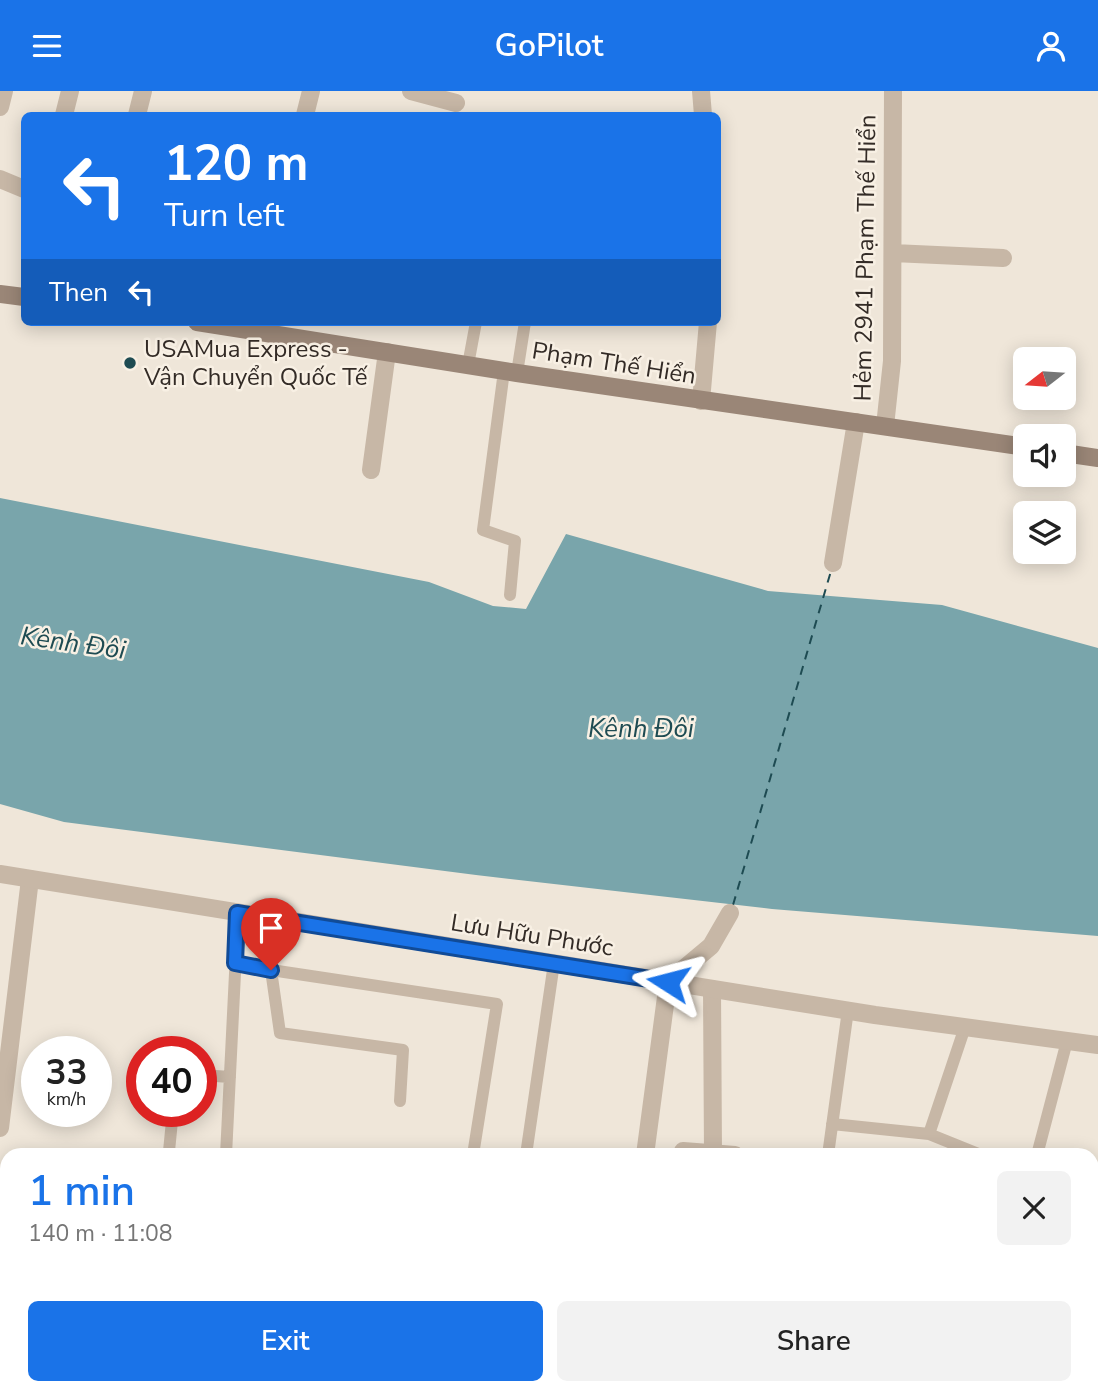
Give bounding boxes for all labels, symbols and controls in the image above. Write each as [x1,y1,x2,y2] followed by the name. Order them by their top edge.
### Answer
[494,24,604,67] text: GoPilot
[28,27,66,65] icon: menu
[1032,27,1070,65] icon: person
[846,114,884,402] street label: Hẻm 2941 Phạm Thế Hiển
[164,130,308,197] text: 120 m
[49,140,140,231] icon: left
[164,194,284,237] text: Turn left
[122,273,160,311] icon: left
[49,275,108,310] text: Then
[143,333,368,393] place label: USAMua Express - Vận Chuyển Quốc Tế
[530,334,698,392] street label: Phạm Thế Hiển
[1013,347,1076,409] north arrow
[1013,347,1076,564] map controls
[122,355,138,371] marker: USAMua Express - Vận Chuyển Quốc Tế
[1013,424,1076,487] button: sound
[1013,501,1076,564] button: layers
[18,618,129,668] water label: Kênh Đôi
[588,711,695,746] water label: Kênh Đôi
[241,898,301,970] pin
[449,906,615,964] street label: Lưu Hữu Phước
[252,909,290,947] icon: arrive
[631,945,705,1019] position arrow
[126,1036,217,1127] speed limit sign: 40
[45,1049,88,1096] text: 33
[47,1087,86,1111] text: km/h
[28,1163,135,1220] text: 1 min
[997,1171,1071,1245] button: close
[28,1218,173,1249] text: 140 m · 11:08
[28,1301,543,1381] button: Exit
[557,1301,1071,1381] button: Share

